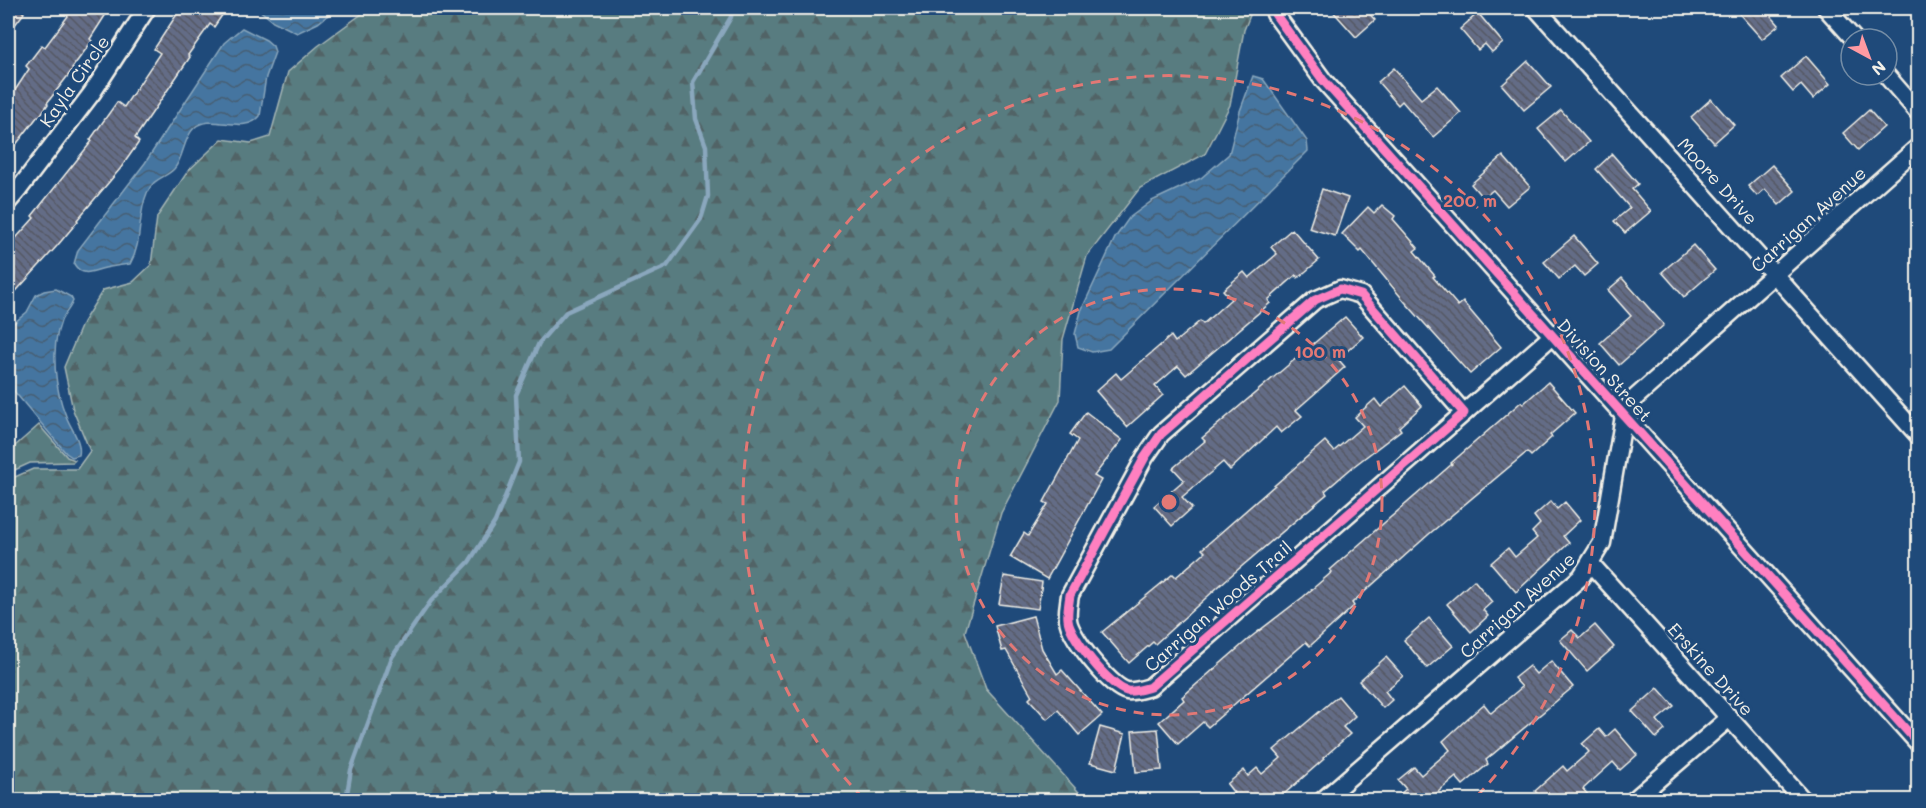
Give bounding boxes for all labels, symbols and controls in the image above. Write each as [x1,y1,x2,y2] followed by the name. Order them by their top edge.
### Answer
[1839,27,1899,87] north arrow
[34,30,114,132] street label: Kayla Circle
[1868,57,1891,81] text: N
[1673,132,1763,230] street label: Moore Drive
[1745,161,1871,277] street label: Carrigan Avenue
[1443,188,1497,212] text: 200 m
[1552,313,1658,427] street label: Division Street
[1294,339,1346,363] text: 100 m
[1159,492,1179,512] centre of rings
[1139,535,1297,677] street label: Carrigan Woods Trail
[1454,547,1580,663] street label: Carrigan Avenue
[1663,617,1759,721] street label: Erskine Drive

